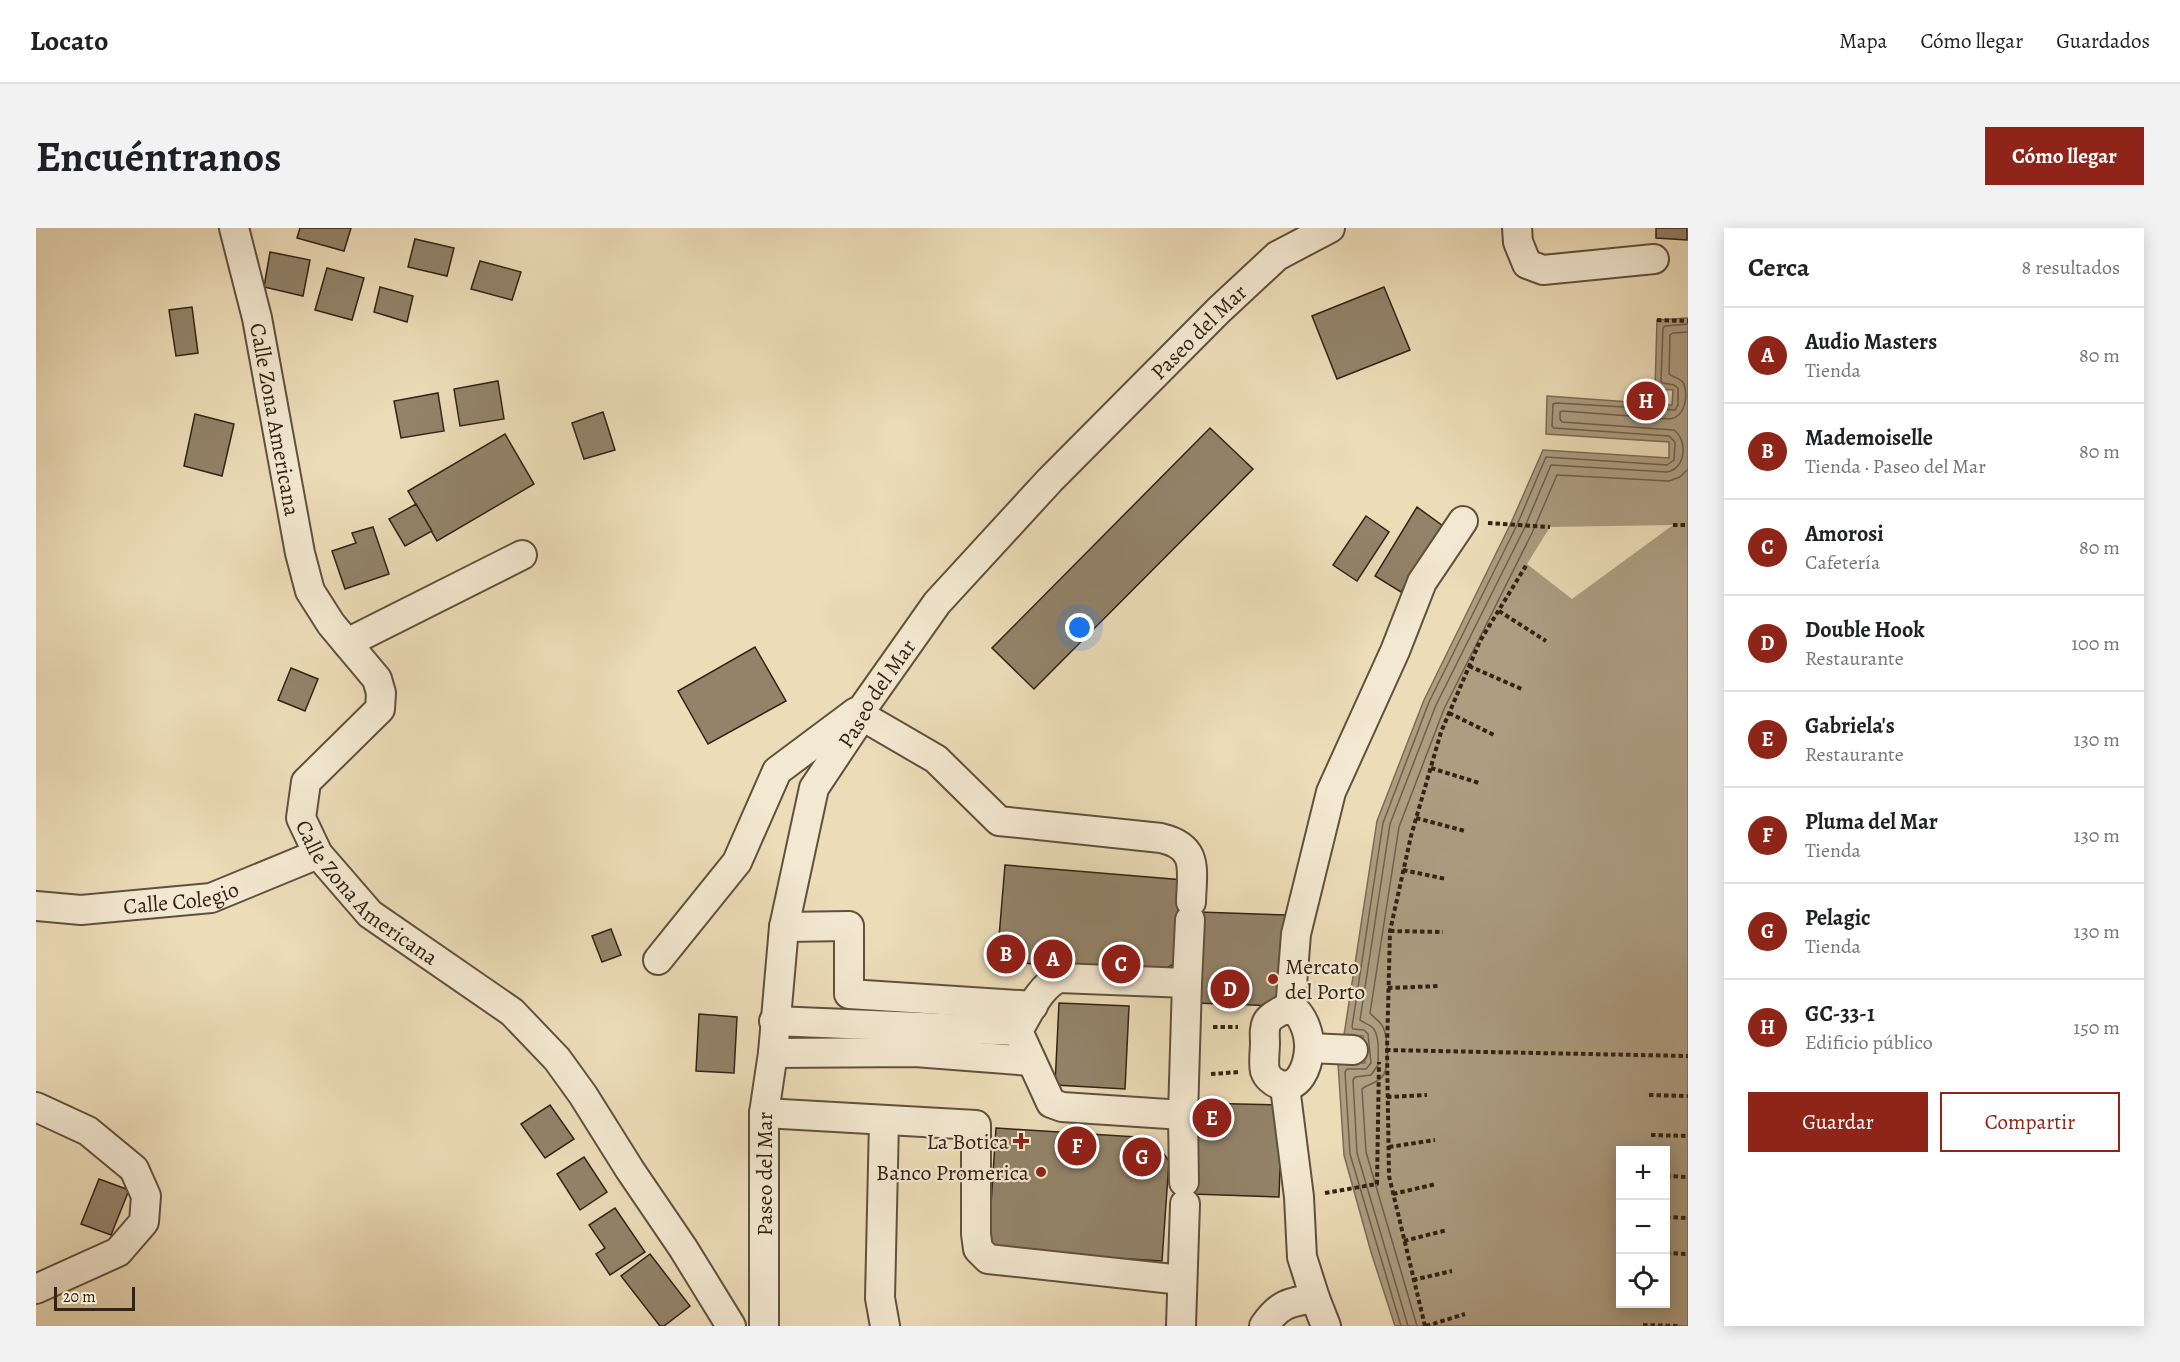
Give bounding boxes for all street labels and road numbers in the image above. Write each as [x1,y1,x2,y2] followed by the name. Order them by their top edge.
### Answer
[1144,278,1254,387] street label: Paseo del Mar
[242,321,307,519] street label: Calle Zona Americana
[831,633,923,754] street label: Paseo del Mar
[288,815,444,973] street label: Calle Zona Americana
[122,874,244,922] street label: Calle Colegio
[750,1112,780,1236] street label: Paseo del Mar

